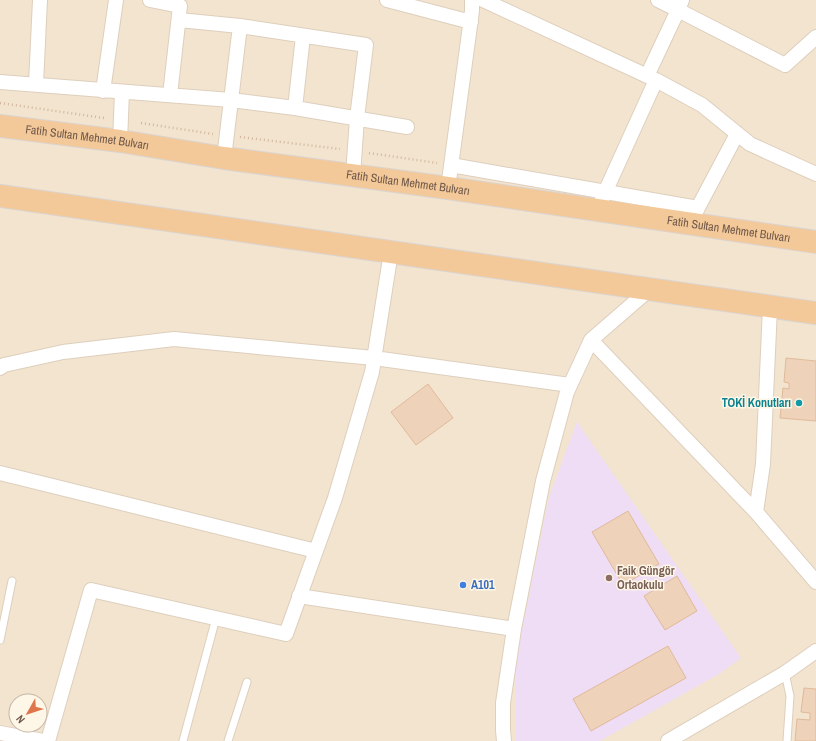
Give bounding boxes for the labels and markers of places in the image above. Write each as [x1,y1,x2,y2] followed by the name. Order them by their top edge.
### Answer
[722,395,791,411] place label: TOKİ Konutları
[794,398,804,408] marker: TOKİ Konutları
[617,563,675,593] place label: Faik Güngör Ortaokulu
[604,573,614,583] marker: Faik Güngör Ortaokulu
[471,577,495,593] place label: A101
[458,580,468,590] marker: A101

